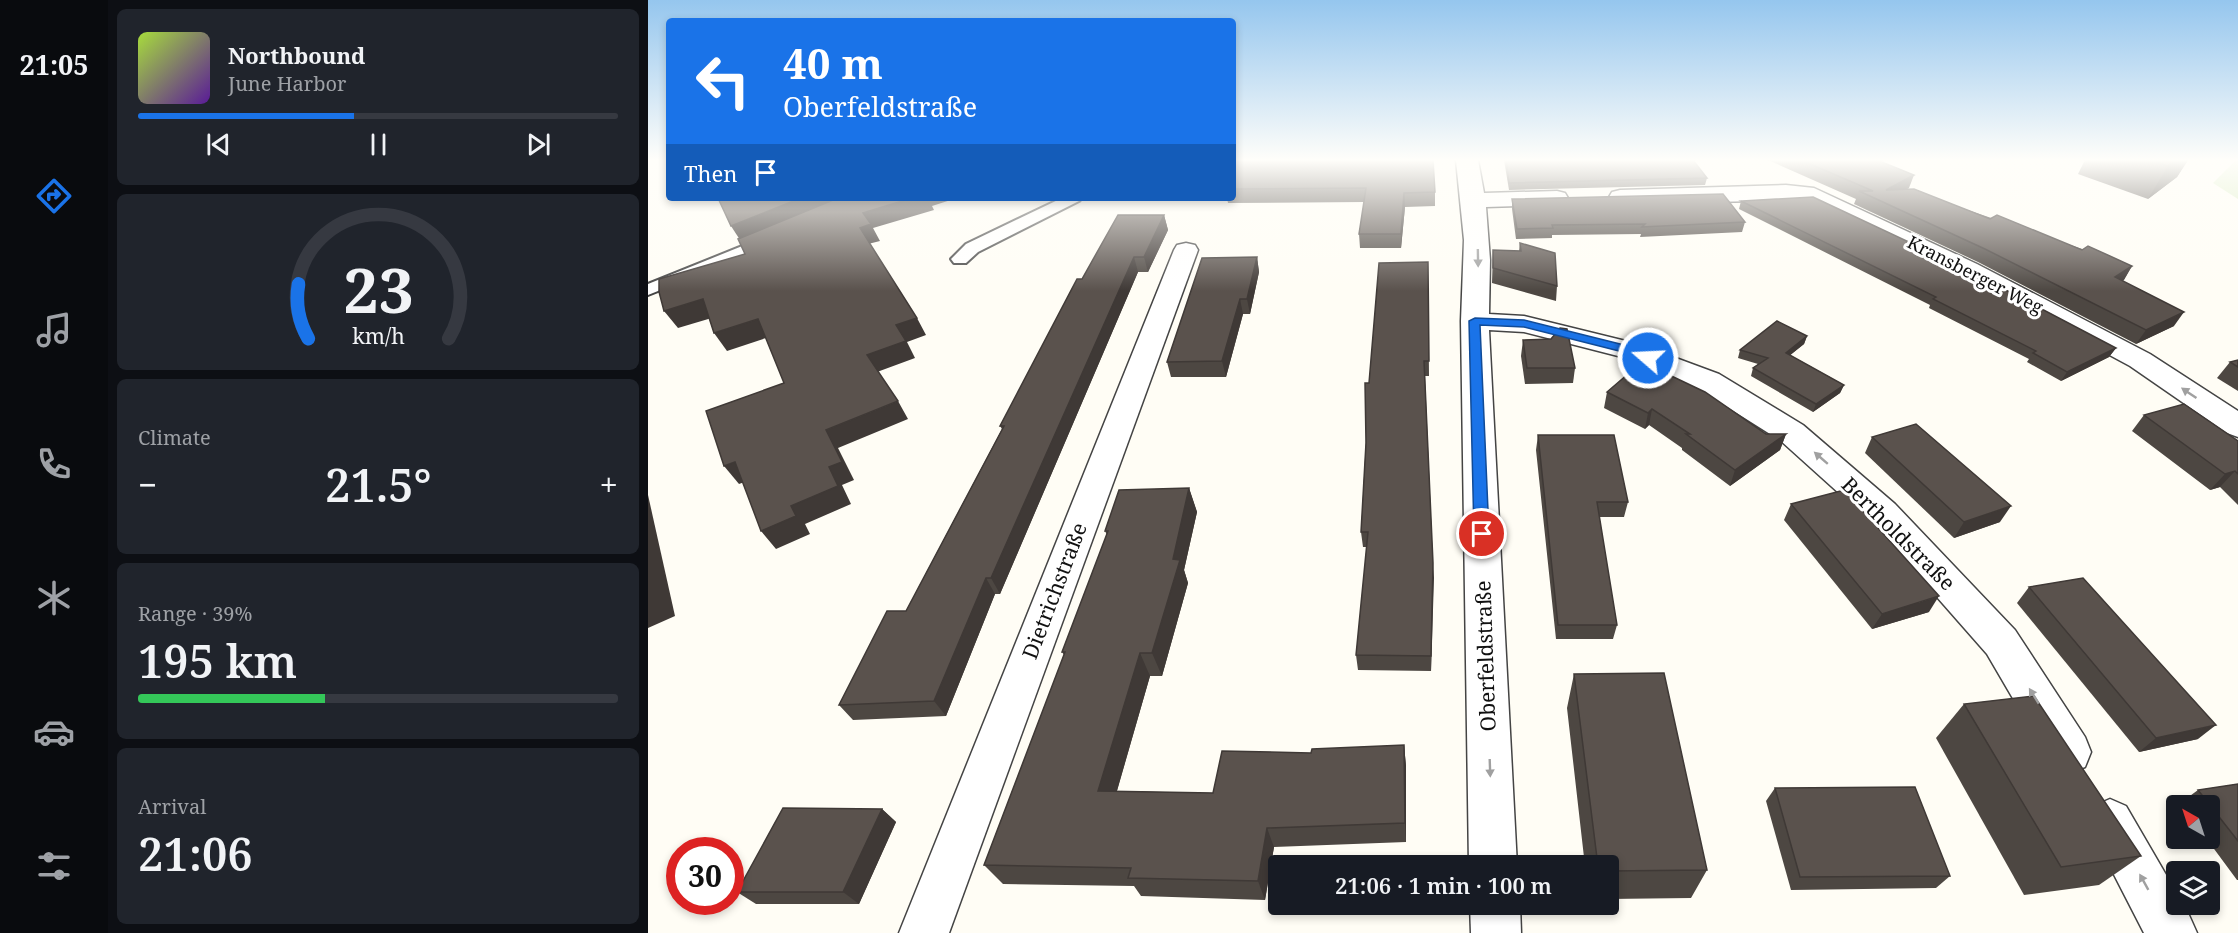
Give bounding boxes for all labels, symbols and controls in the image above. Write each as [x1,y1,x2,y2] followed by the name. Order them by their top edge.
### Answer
[783,34,883,91] text: 40 m
[228,40,365,70] text: Northbound
[684,42,762,120] icon: left
[19,46,89,83] text: 21:05
[228,70,346,97] text: June Harbor
[783,88,977,125] text: Oberfeldstraße
[202,128,235,161] icon: previous
[362,128,395,161] icon: pause
[522,128,555,161] icon: next
[749,156,782,189] icon: arrive
[684,158,737,188] text: Then
[33,175,75,217] icon: directions
[1903,230,2048,319] street label: Kransberger Weg
[343,246,413,331] text: 23
[1473,249,1483,268] one-way arrow
[33,309,75,351] icon: music
[352,321,405,350] text: km/h
[1616,326,1680,390] position arrow
[2182,387,2198,399] one-way arrow
[138,424,211,451] text: Climate
[33,443,75,485] icon: phone
[1814,452,1829,465] one-way arrow
[325,454,432,515] text: 21.5°
[138,462,157,507] text: −
[600,462,618,507] text: +
[1836,470,1962,596] street label: Bertholdstraße
[1456,508,1507,559] pin
[1465,517,1498,550] icon: arrive
[1015,518,1093,663] street label: Dietrichstraße
[33,577,75,619] icon: climate
[1468,580,1502,732] street label: Oberfeldstraße
[138,600,252,627] text: Range · 39%
[138,630,297,691] text: 195 km
[2029,688,2040,704] one-way arrow
[33,711,75,753] icon: car
[1485,759,1495,778] one-way arrow
[138,793,206,820] text: Arrival
[2166,795,2220,849] north arrow
[2166,795,2220,915] map controls
[138,823,253,884] text: 21:06
[666,837,744,915] speed limit sign: 30
[33,845,75,887] icon: filters
[2166,861,2220,915] button: layers
[1335,870,1552,900] text: 21:06 · 1 min · 100 m
[2139,873,2149,890] one-way arrow

